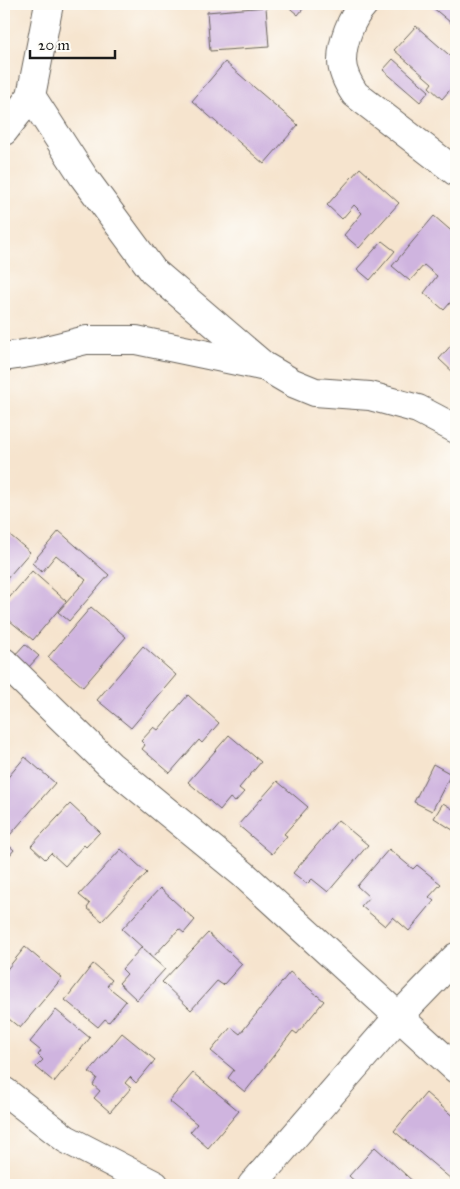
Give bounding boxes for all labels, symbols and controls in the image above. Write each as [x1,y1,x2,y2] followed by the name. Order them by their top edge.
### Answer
[30,28,115,60] scale bar
[38,36,70,54] text: 20 m

